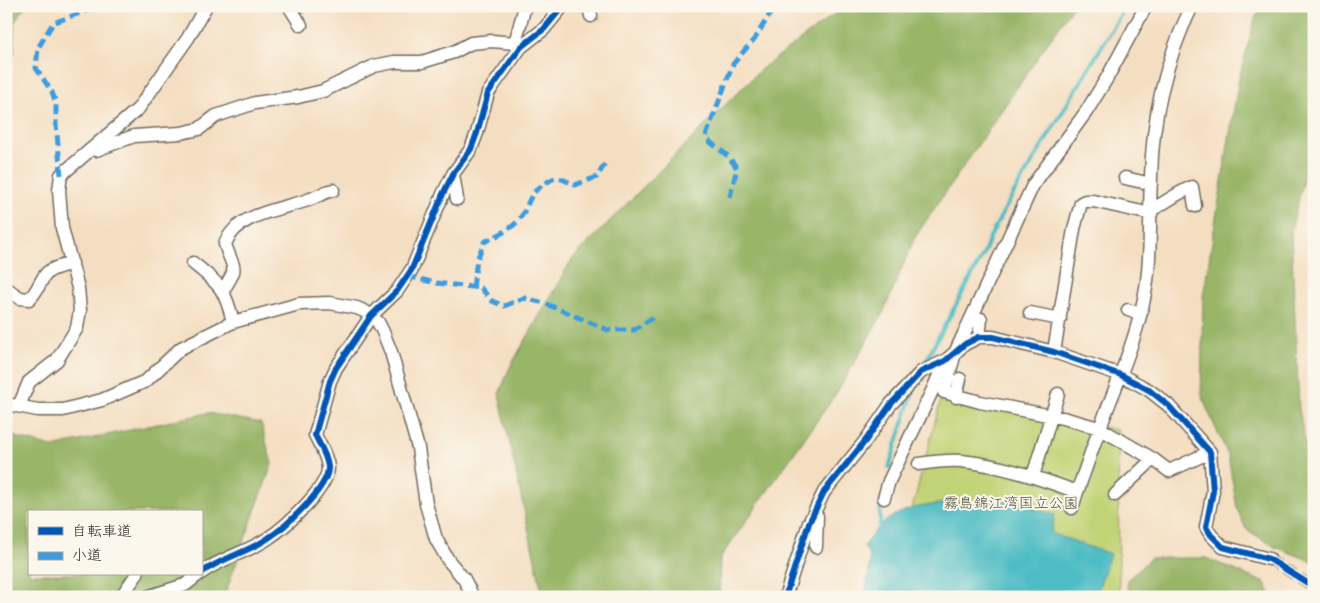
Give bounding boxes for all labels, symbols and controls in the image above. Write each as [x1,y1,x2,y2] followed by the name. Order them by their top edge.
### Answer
[943,494,1079,512] park label: 霧島錦江湾国立公園
[28,510,202,576] legend
[72,522,132,540] text: 自転車道
[72,546,102,564] text: 小道

